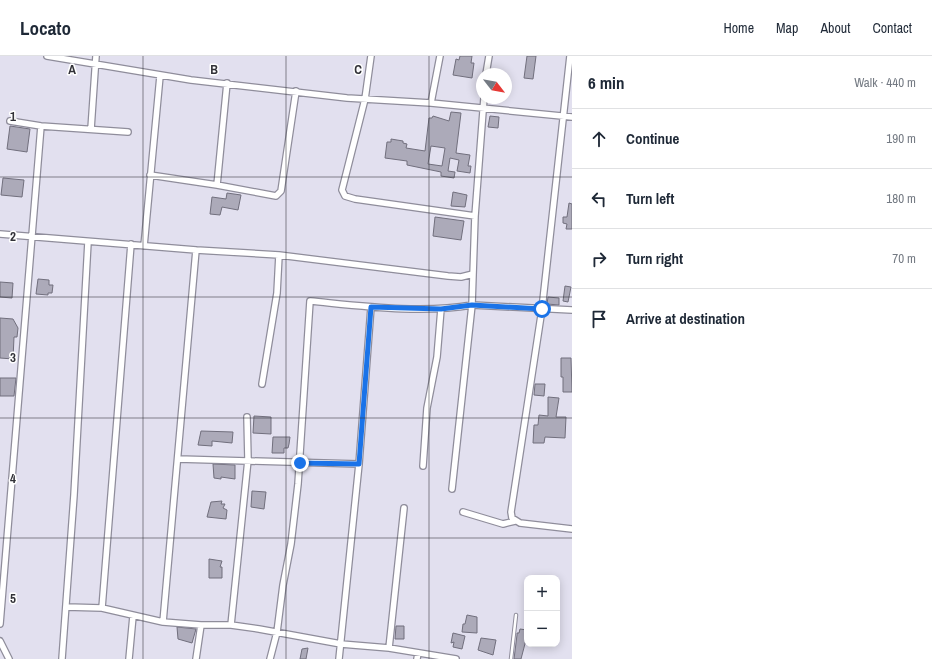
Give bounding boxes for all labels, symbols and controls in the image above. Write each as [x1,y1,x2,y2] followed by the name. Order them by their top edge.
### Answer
[20,15,71,41] text: Locato
[723,19,754,37] text: Home
[776,19,798,37] text: Map
[820,19,850,37] text: About
[872,19,912,37] text: Contact
[68,61,76,78] text: A
[210,61,218,78] text: B
[354,61,362,78] text: C
[476,68,512,104] north arrow
[588,71,624,94] text: 6 min
[854,74,916,91] text: Walk · 440 m
[10,108,16,125] text: 1
[588,128,610,150] icon: ahead
[626,128,679,149] text: Continue
[886,130,916,147] text: 190 m
[588,188,610,210] icon: left
[626,188,674,209] text: Turn left
[886,190,916,207] text: 180 m
[10,228,16,245] text: 2
[588,248,610,270] icon: right
[626,248,683,269] text: Turn right
[892,250,916,267] text: 70 m
[533,300,551,318] route start
[588,308,610,330] icon: arrive
[626,308,745,329] text: Arrive at destination
[10,349,16,366] text: 3
[291,454,309,472] route end
[10,470,16,487] text: 4
[524,575,560,647] map controls
[524,575,560,611] button: +
[10,590,16,607] text: 5
[524,611,560,647] button: −

